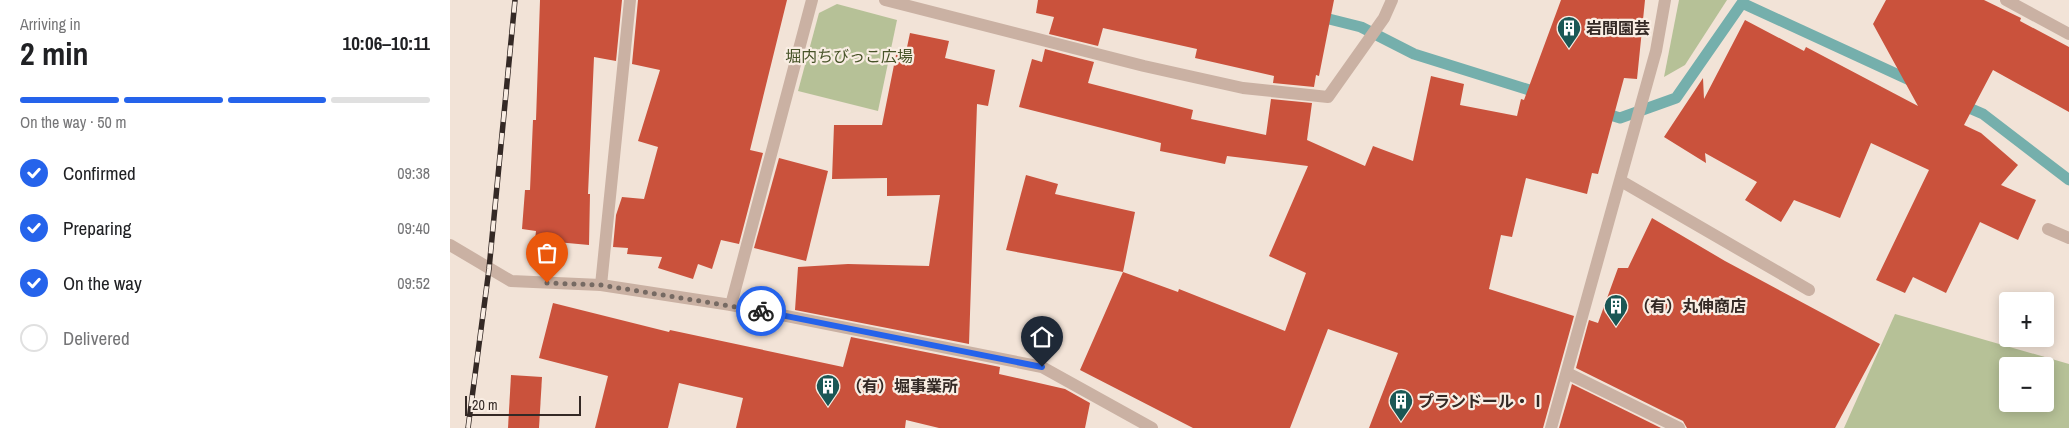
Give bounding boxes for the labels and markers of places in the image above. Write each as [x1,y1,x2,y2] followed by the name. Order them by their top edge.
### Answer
[1556,15,1582,49] building icon: 岩間園芸
[1586,17,1650,39] place label: 岩間園芸
[526,232,568,283] pin
[1603,293,1629,327] building icon: （有）丸伸商店
[1634,295,1746,317] place label: （有）丸伸商店
[1021,316,1063,367] pin
[815,373,841,407] building icon: （有）堀事業所
[846,375,958,397] place label: （有）堀事業所
[1388,388,1414,422] building icon: プランドール・Ⅰ
[1418,390,1546,412] place label: プランドール・Ⅰ

